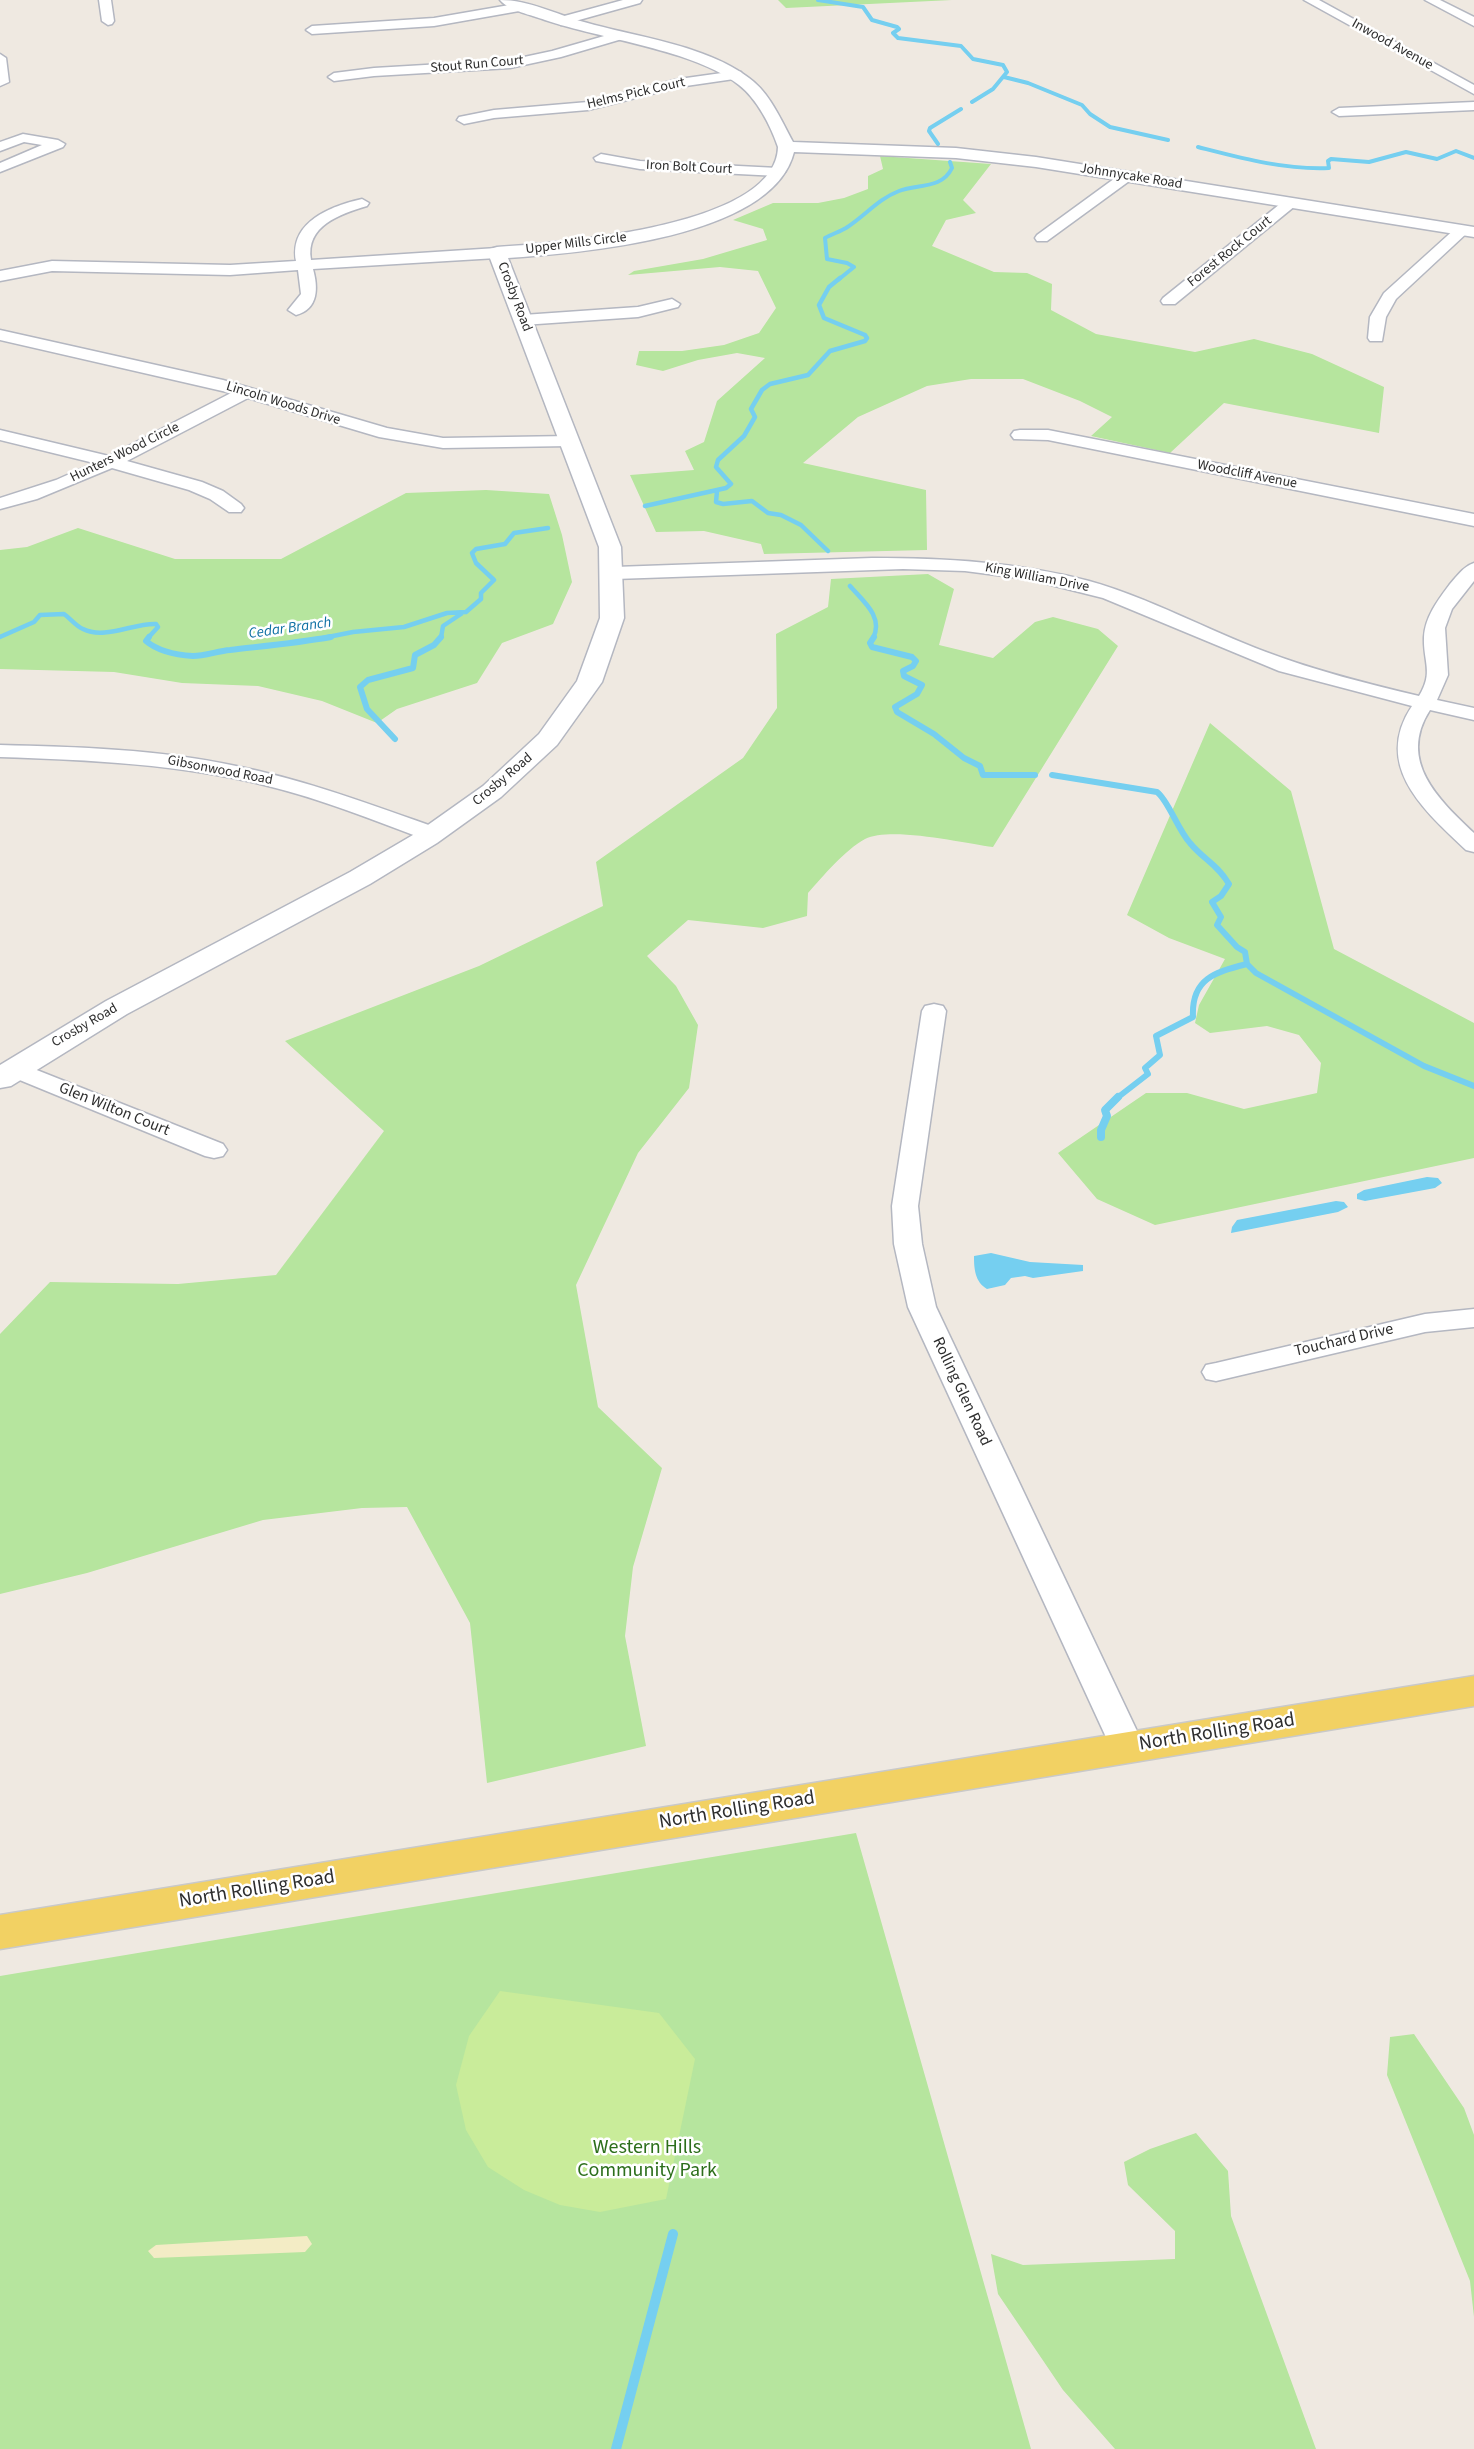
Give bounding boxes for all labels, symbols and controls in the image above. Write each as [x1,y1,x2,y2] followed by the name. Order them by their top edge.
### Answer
[1348,16,1436,74] street label: Inwood Avenue
[430,53,524,77] street label: Stout Run Court
[585,75,687,113] street label: Helms Pick Court
[646,157,732,179] street label: Iron Bolt Court
[1079,161,1183,193] street label: Johnnycake Road
[1185,213,1275,291] street label: Forest Rock Court
[525,229,627,259] street label: Upper Mills Circle
[493,260,535,334] street label: Crosby Road
[224,379,342,429] street label: Lincoln Woods Drive
[68,419,182,487] street label: Hunters Wood Circle
[1196,457,1298,493] street label: Woodcliff Avenue
[983,560,1091,596] street label: King William Drive
[247,614,333,644] water label: Cedar Branch
[470,750,536,810] street label: Crosby Road
[166,753,274,789] street label: Gibsonwood Road
[49,1000,121,1052] street label: Crosby Road
[56,1079,172,1141] street label: Glen Wilton Court
[1293,1320,1395,1362] street label: Touchard Drive
[927,1335,995,1449] street label: Rolling Glen Road
[1137,1709,1297,1757] street label: North Rolling Road
[657,1787,817,1835] street label: North Rolling Road
[177,1866,337,1914] street label: North Rolling Road
[577,2137,717,2184] park label: Western Hills Community Park

